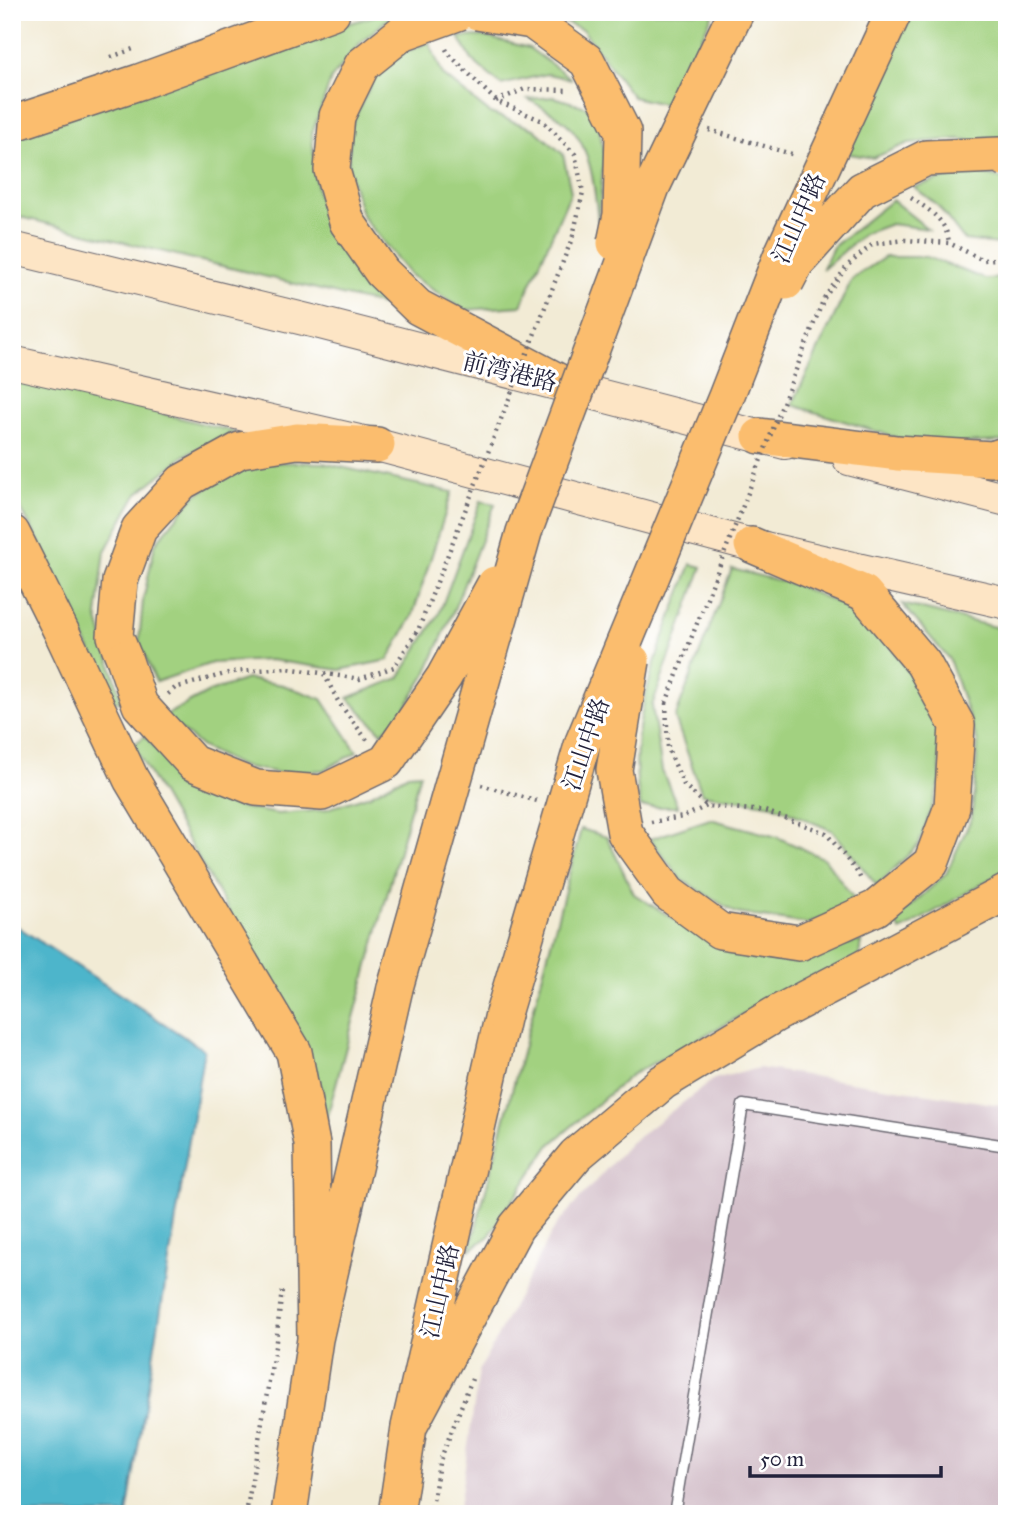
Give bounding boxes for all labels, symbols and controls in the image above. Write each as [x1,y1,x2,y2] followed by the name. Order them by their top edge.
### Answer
[766,168,832,268] street label: 江山中路
[460,346,560,398] street label: 前湾港路
[556,694,616,794] street label: 江山中路
[415,1241,465,1341] street label: 江山中路
[750,1435,940,1479] scale bar
[760,1446,805,1472] text: 50 m

